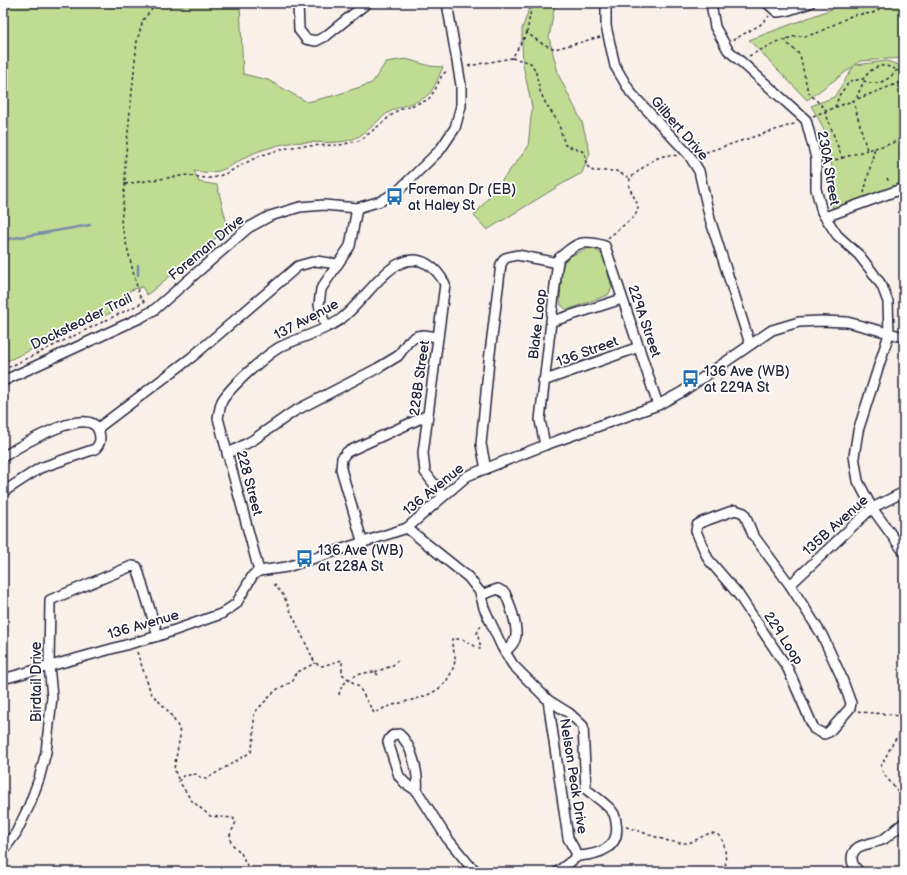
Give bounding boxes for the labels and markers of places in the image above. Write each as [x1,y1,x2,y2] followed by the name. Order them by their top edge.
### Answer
[408,181,516,214] place label: Foreman Dr (EB) at Haley St
[385,187,405,207] bus stop icon: Foreman Dr (EB) at Haley St
[704,363,790,396] place label: 136 Ave (WB) at 229A St
[681,369,701,389] bus stop icon: 136 Ave (WB) at 229A St
[318,542,404,575] place label: 136 Ave (WB) at 228A St
[295,548,315,568] bus stop icon: 136 Ave (WB) at 228A St

